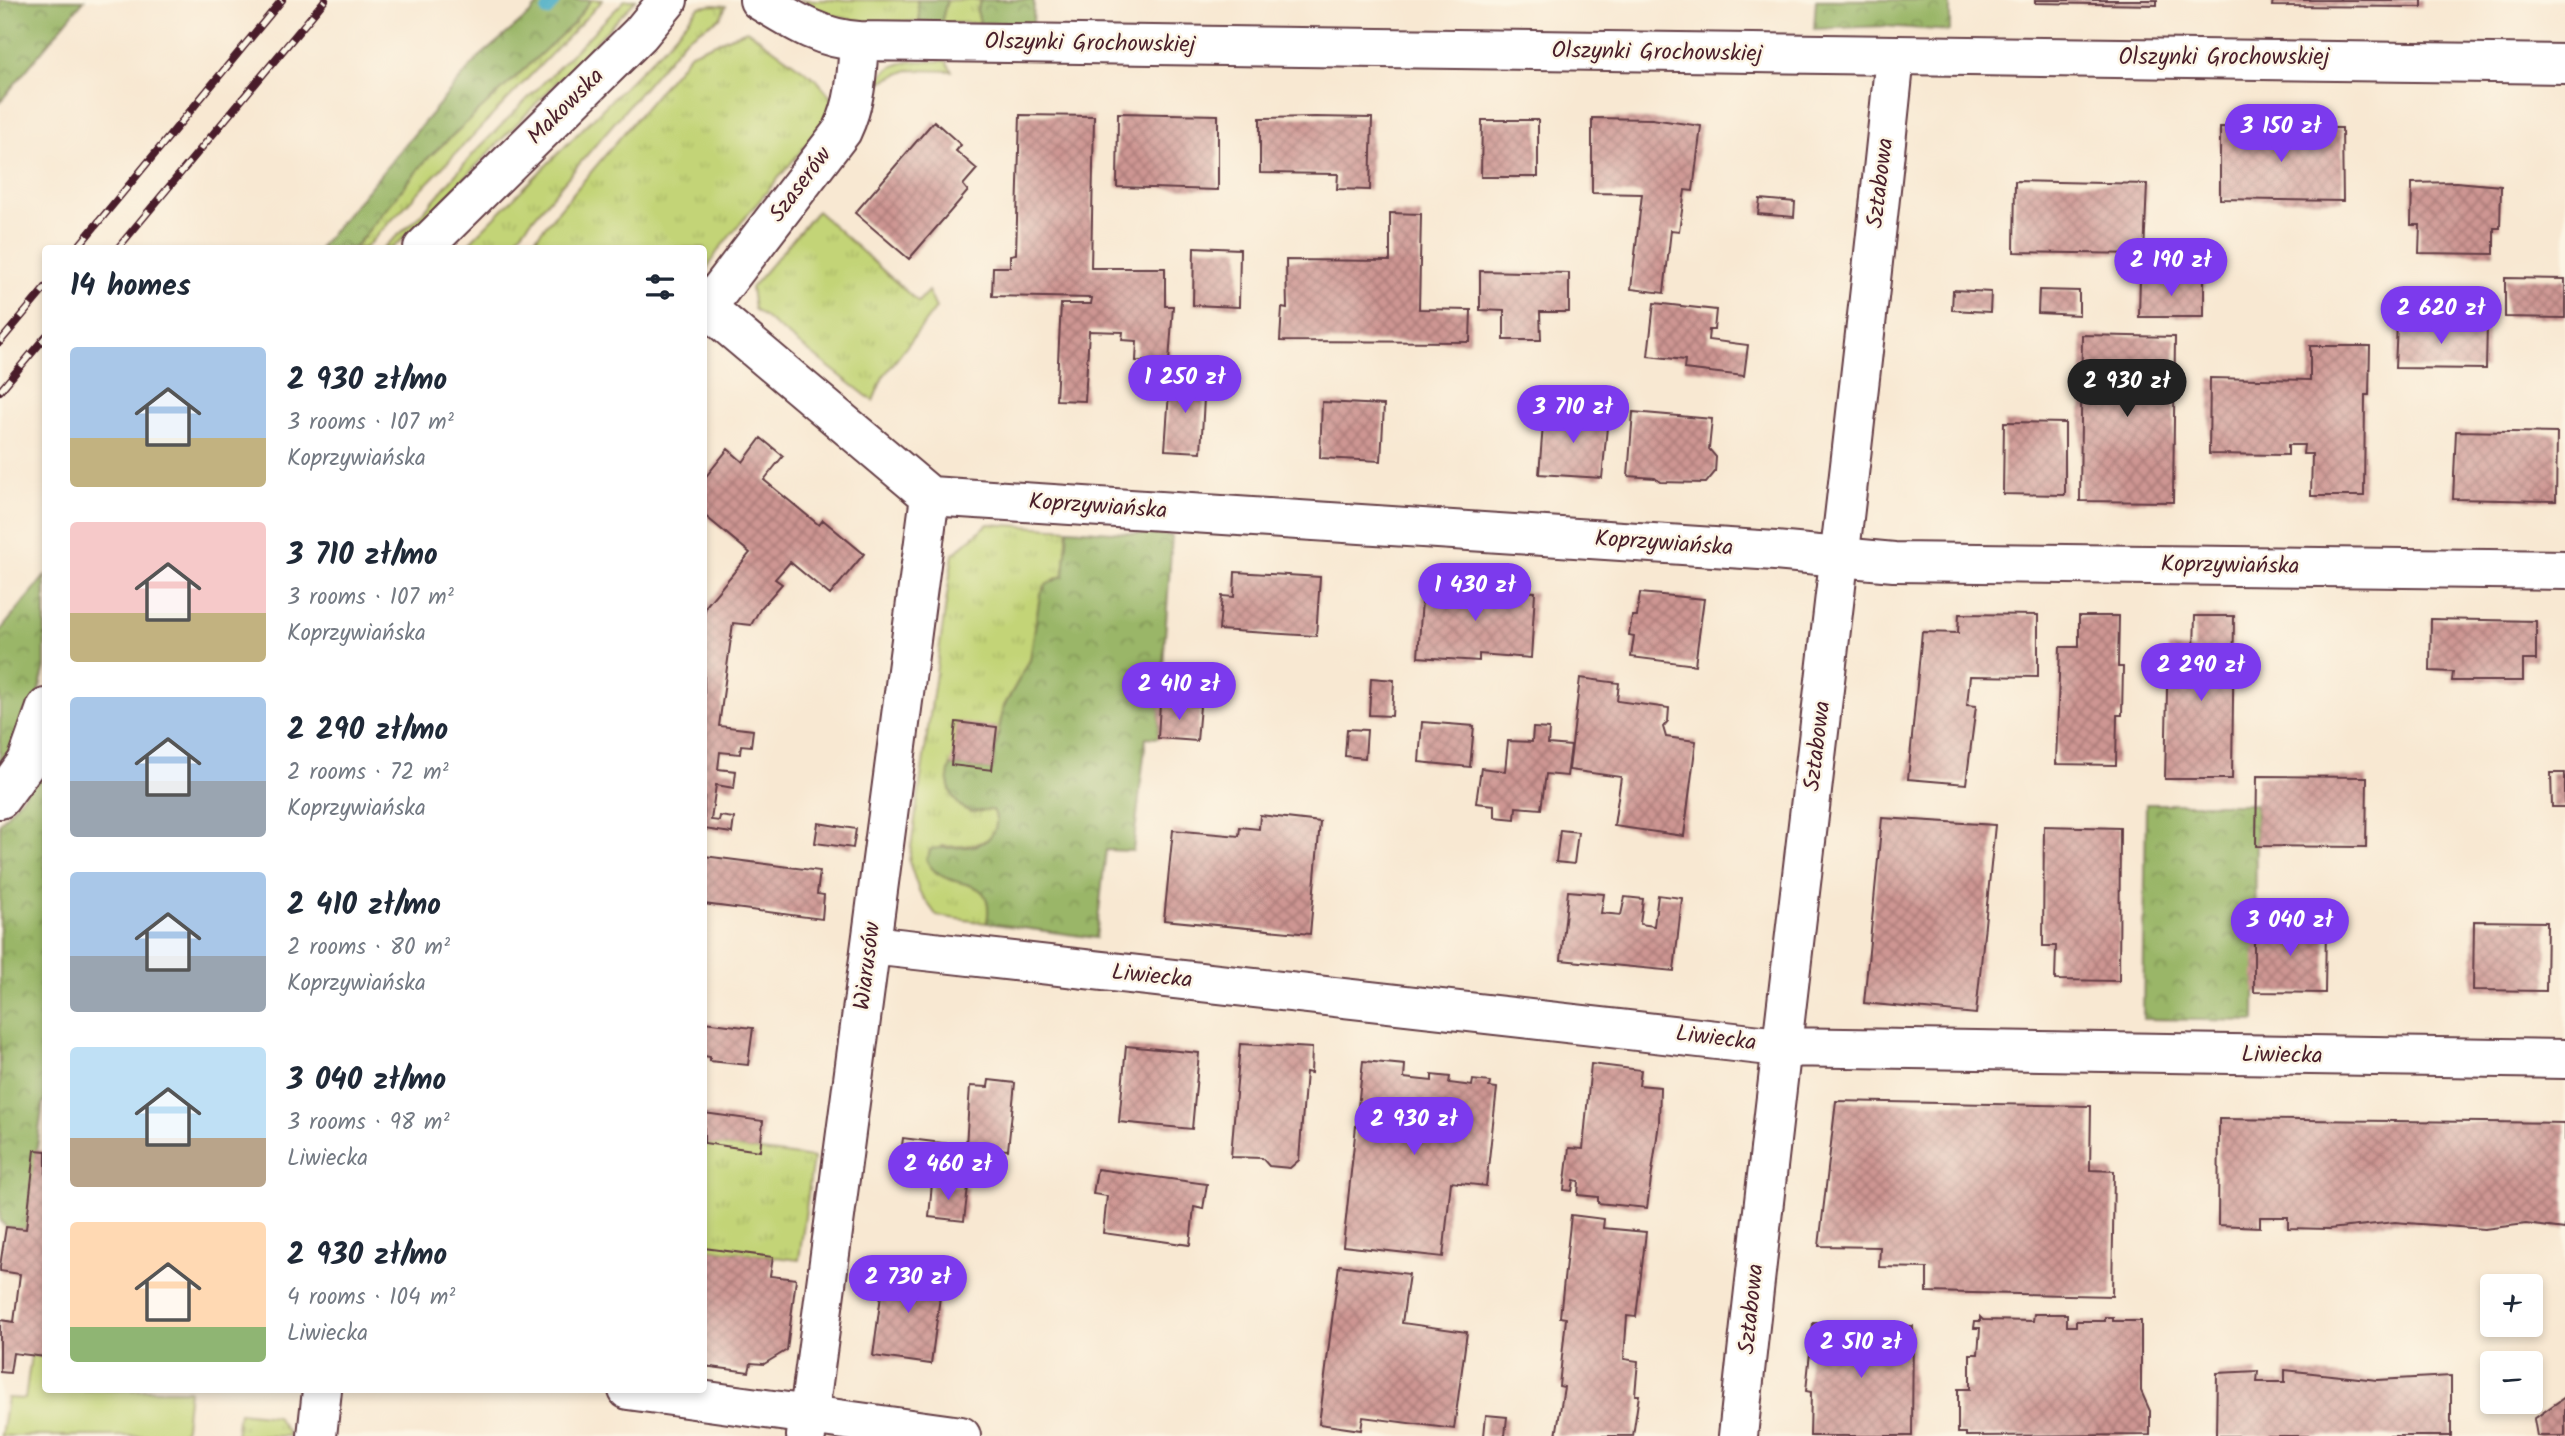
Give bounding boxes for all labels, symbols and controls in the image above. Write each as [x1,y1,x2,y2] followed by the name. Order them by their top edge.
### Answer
[984,24,1197,64] street label: Olszynki Grochowskiej
[1551,33,1764,73] street label: Olszynki Grochowskiej
[2119,40,2331,76] street label: Olszynki Grochowskiej
[519,60,613,154] street label: Makowska
[2209,104,2353,164] pin: 3 150 zł
[2241,109,2321,145] text: 3 150 zł
[1858,136,1904,230] street label: Sztabowa
[761,139,842,230] street label: Szaserów
[2099,238,2243,298] pin: 2 190 zł
[2130,243,2212,279] text: 2 190 zł
[70,263,191,311] text: 14 homes
[641,268,679,306] icon: filters
[2369,286,2513,346] pin: 2 620 zł
[2397,291,2485,327] text: 2 620 zł
[1113,356,1257,415] pin: 1 250 zł
[287,357,447,405] text: 2 930 zł/mo
[1144,360,1226,396] text: 1 250 zł
[2055,360,2199,419] pin: 2 930 zł
[2084,364,2171,400] text: 2 930 zł
[126,375,210,459] icon: home
[1501,386,1645,445] pin: 3 710 zł
[1533,390,1613,426] text: 3 710 zł
[287,405,454,441] text: 3 rooms · 107 m²
[287,441,426,477] text: Koprzywiańska
[1027,484,1169,530] street label: Koprzywiańska
[1593,521,1735,567] street label: Koprzywiańska
[287,532,438,580] text: 3 710 zł/mo
[2160,547,2300,585] street label: Koprzywiańska
[126,550,210,634] icon: home
[1403,564,1547,623] pin: 1 430 zł
[1434,568,1516,604] text: 1 430 zł
[287,580,454,616] text: 3 rooms · 107 m²
[287,616,426,652] text: Koprzywiańska
[2129,644,2273,703] pin: 2 290 zł
[2157,648,2245,684] text: 2 290 zł
[1107,662,1251,722] pin: 2 410 zł
[1138,667,1220,703] text: 2 410 zł
[1795,699,1841,793] street label: Sztabowa
[287,707,448,755] text: 2 290 zł/mo
[126,725,210,809] icon: home
[287,755,449,791] text: 2 rooms · 72 m²
[287,791,426,827] text: Koprzywiańska
[287,882,441,930] text: 2 410 zł/mo
[2218,898,2362,958] pin: 3 040 zł
[126,900,210,984] icon: home
[2247,903,2333,939] text: 3 040 zł
[845,919,891,1012] street label: Wiarusów
[287,930,450,966] text: 2 rooms · 80 m²
[1110,955,1194,999] street label: Liwiecka
[287,966,426,1002] text: Koprzywiańska
[1674,1016,1758,1062] street label: Liwiecka
[2241,1037,2323,1075] street label: Liwiecka
[287,1057,446,1105] text: 3 040 zł/mo
[126,1075,210,1159] icon: home
[1342,1098,1486,1157] pin: 2 930 zł
[1371,1102,1458,1138] text: 2 930 zł
[287,1105,450,1141] text: 3 rooms · 98 m²
[287,1141,368,1177] text: Liwiecka
[876,1142,1020,1202] pin: 2 460 zł
[904,1147,992,1183] text: 2 460 zł
[287,1232,447,1280] text: 2 930 zł/mo
[126,1250,210,1334] icon: home
[836,1256,980,1315] pin: 2 730 zł
[865,1260,951,1296] text: 2 730 zł
[1729,1262,1775,1356] street label: Sztabowa
[2480,1274,2543,1414] map controls
[2480,1274,2543,1337] button: +
[287,1280,455,1316] text: 4 rooms · 104 m²
[287,1316,368,1352] text: Liwiecka
[1789,1320,1933,1380] pin: 2 510 zł
[1820,1325,1902,1361] text: 2 510 zł
[2480,1351,2543,1414] button: −

